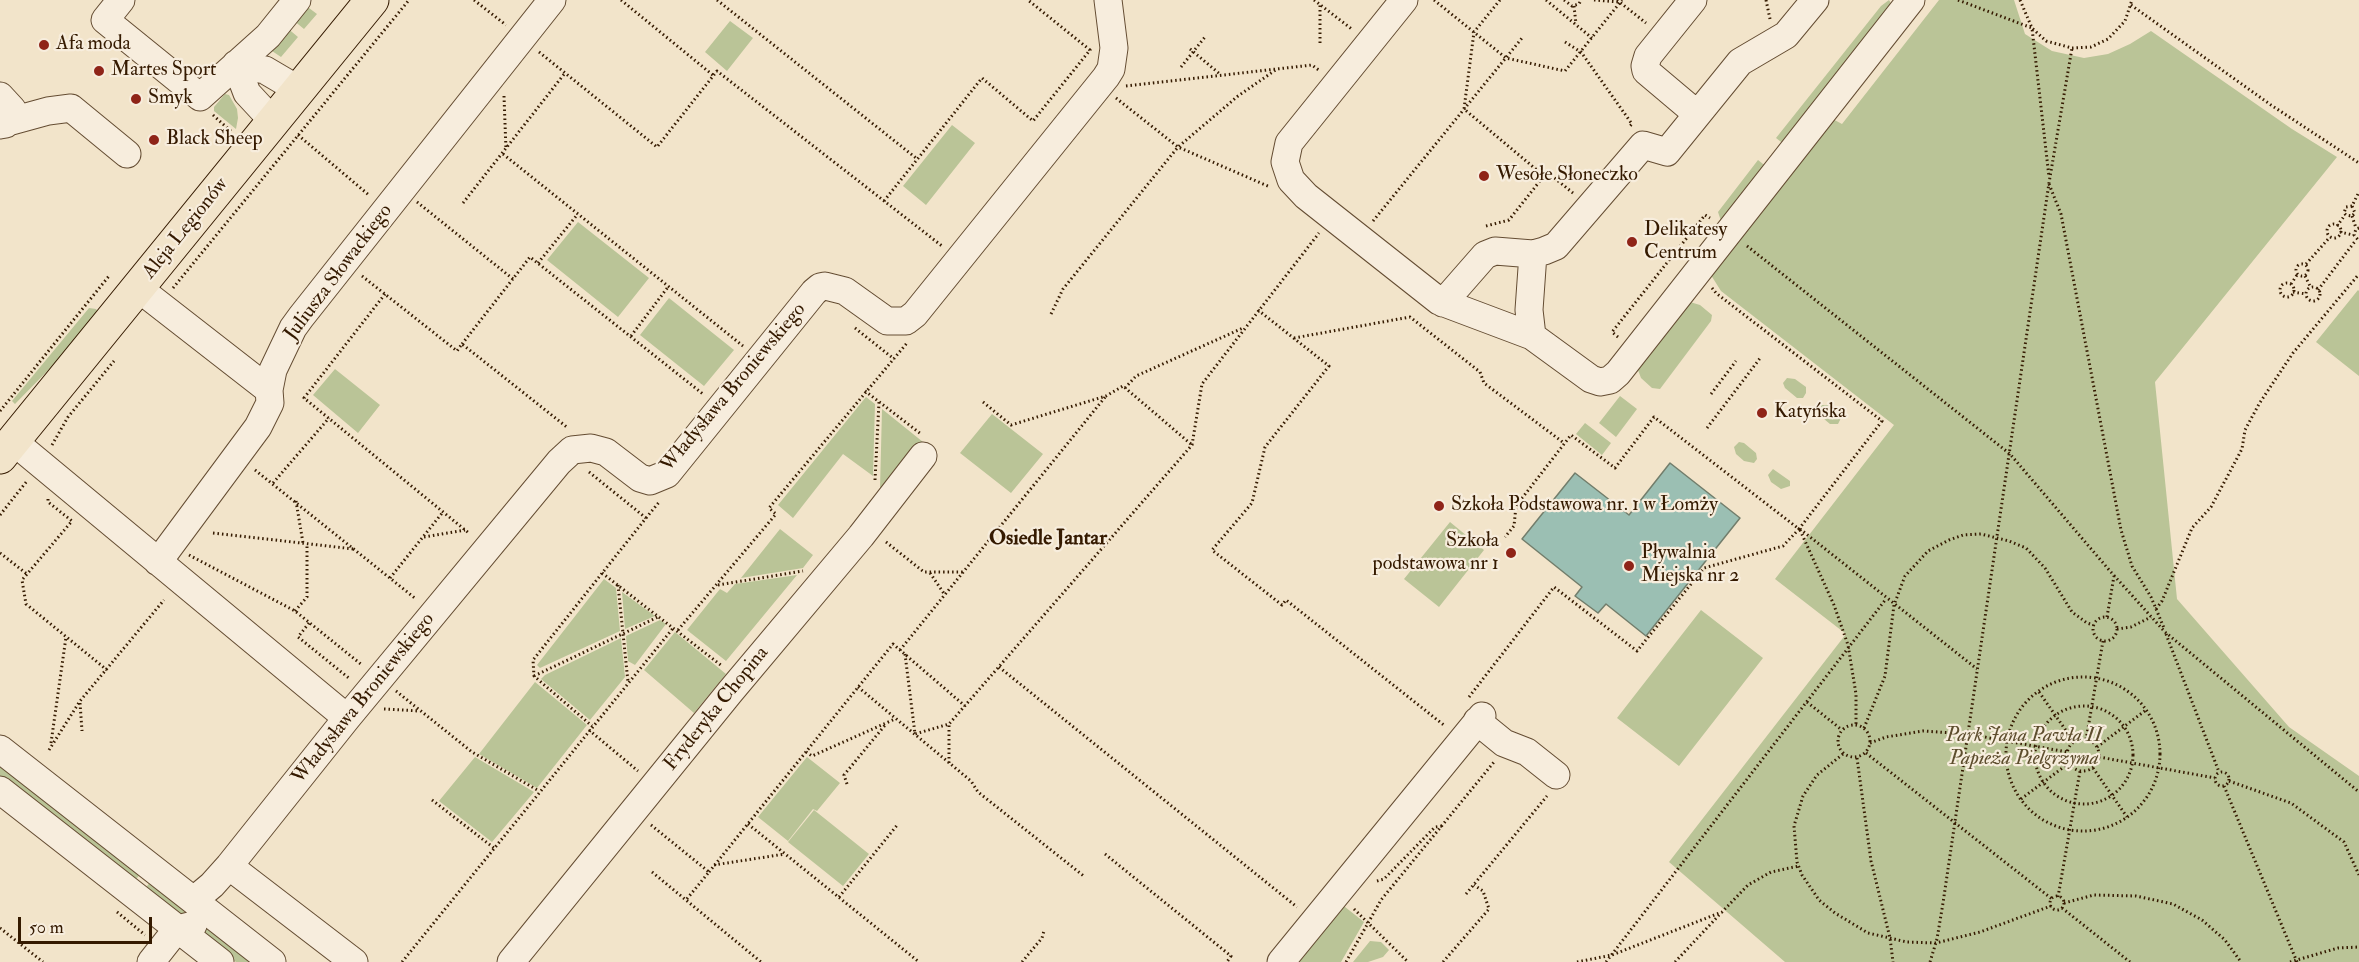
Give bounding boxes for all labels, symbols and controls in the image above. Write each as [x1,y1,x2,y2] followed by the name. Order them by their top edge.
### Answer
[56,33,131,57] place label: Afa moda
[37,38,51,52] marker: Afa moda
[111,59,217,83] place label: Martes Sport
[92,64,106,78] marker: Martes Sport
[148,87,193,111] place label: Smyk
[129,92,143,106] marker: Smyk
[166,128,263,152] place label: Black Sheep
[147,133,161,147] marker: Black Sheep
[1496,164,1638,188] place label: Wesołe Słoneczko
[1477,169,1491,183] marker: Wesołe Słoneczko
[138,174,234,284] street label: Aleja Legionów
[280,200,398,346] street label: Juliusza Słowackiego
[1644,219,1727,266] place label: Delikatesy Centrum
[1625,235,1639,249] marker: Delikatesy Centrum
[656,299,812,477] street label: Władysława Broniewskiego
[1774,401,1846,425] place label: Katyńska
[1755,406,1769,420] marker: Katyńska
[1451,494,1718,518] place label: Szkoła Podstawowa nr. 1 w Łomży
[1432,499,1446,513] marker: Szkoła Podstawowa nr. 1 w Łomży
[989,526,1107,552] district label: Osiedle Jantar
[1373,530,1499,577] place label: Szkoła podstawowa nr 1
[1641,542,1739,589] place label: Pływalnia Miejska nr 2
[1504,546,1518,560] marker: Szkoła podstawowa nr 1
[1622,559,1636,573] marker: Pływalnia Miejska nr 2
[288,609,440,789] street label: Władysława Broniewskiego
[660,642,774,776] street label: Fryderyka Chopina
[1946,725,2102,772] park label: Park Jana Pawła II Papieża Pielgrzyma
[21,905,154,943] scale bar
[29,916,64,939] text: 50 m

